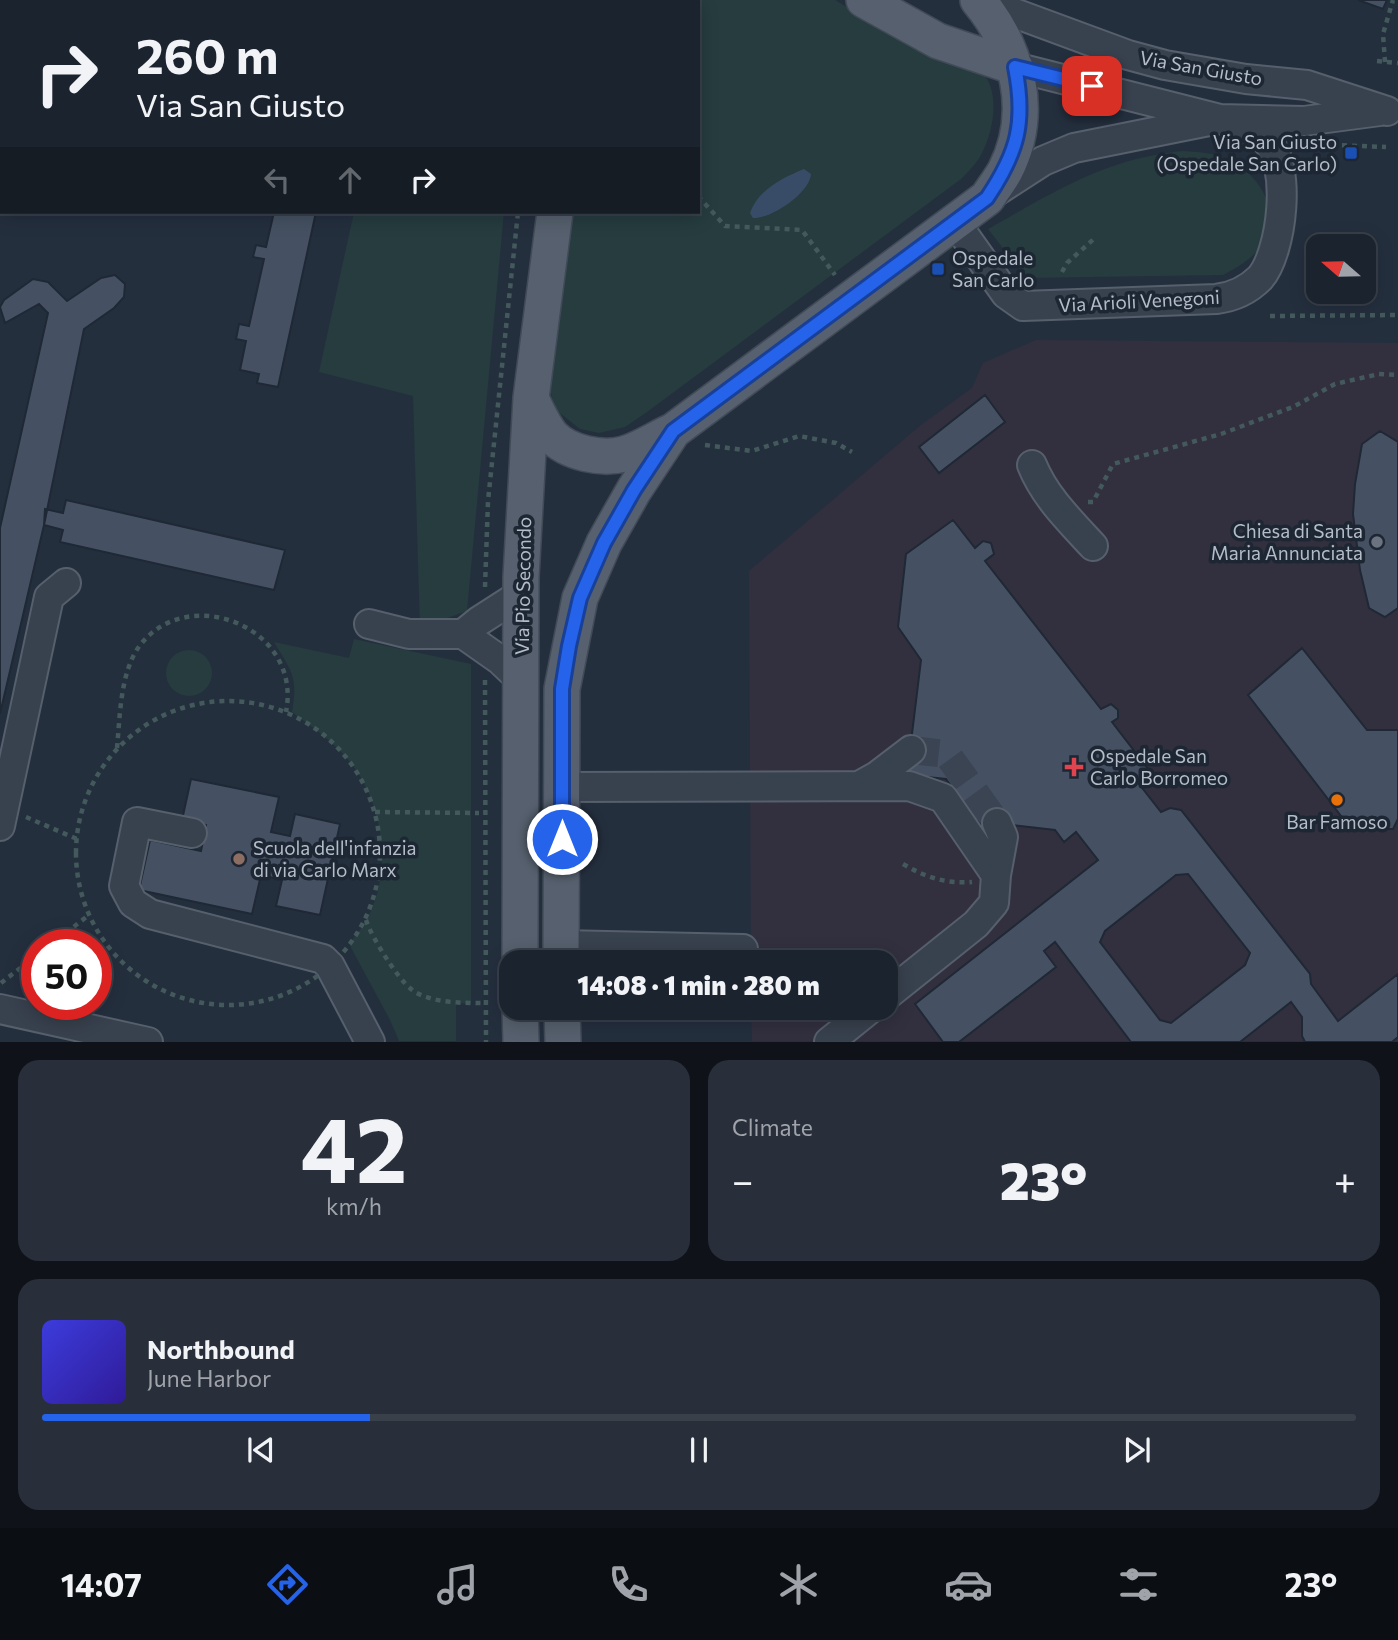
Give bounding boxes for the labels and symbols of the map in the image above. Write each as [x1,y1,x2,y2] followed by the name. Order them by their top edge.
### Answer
[1138,45,1264,90] street label: Via San Giusto
[1062,56,1122,116] pin
[1157,130,1337,175] place label: Via San Giusto (Ospedale San Carlo)
[1343,145,1359,161] marker: Via San Giusto (Ospedale San Carlo)
[1306,234,1376,304] north arrow
[952,246,1034,291] place label: Ospedale San Carlo
[930,261,946,277] marker: Ospedale San Carlo
[1058,285,1220,316] street label: Via Arioli Venegoni
[510,517,535,655] street label: Via Pio Secondo
[1211,519,1363,564] place label: Chiesa di Santa Maria Annunciata
[1369,534,1385,550] marker: Chiesa di Santa Maria Annunciata
[1090,744,1228,789] place label: Ospedale San Carlo Borromeo
[1064,757,1084,777] marker: Ospedale San Carlo Borromeo
[1329,792,1345,808] marker: Bar Famoso
[525,802,599,876] position arrow
[1286,810,1388,833] place label: Bar Famoso
[253,836,417,881] place label: Scuola dell'infanzia di via Carlo Marx
[231,851,247,867] marker: Scuola dell'infanzia di via Carlo Marx
[21,929,112,1020] speed limit sign: 50

